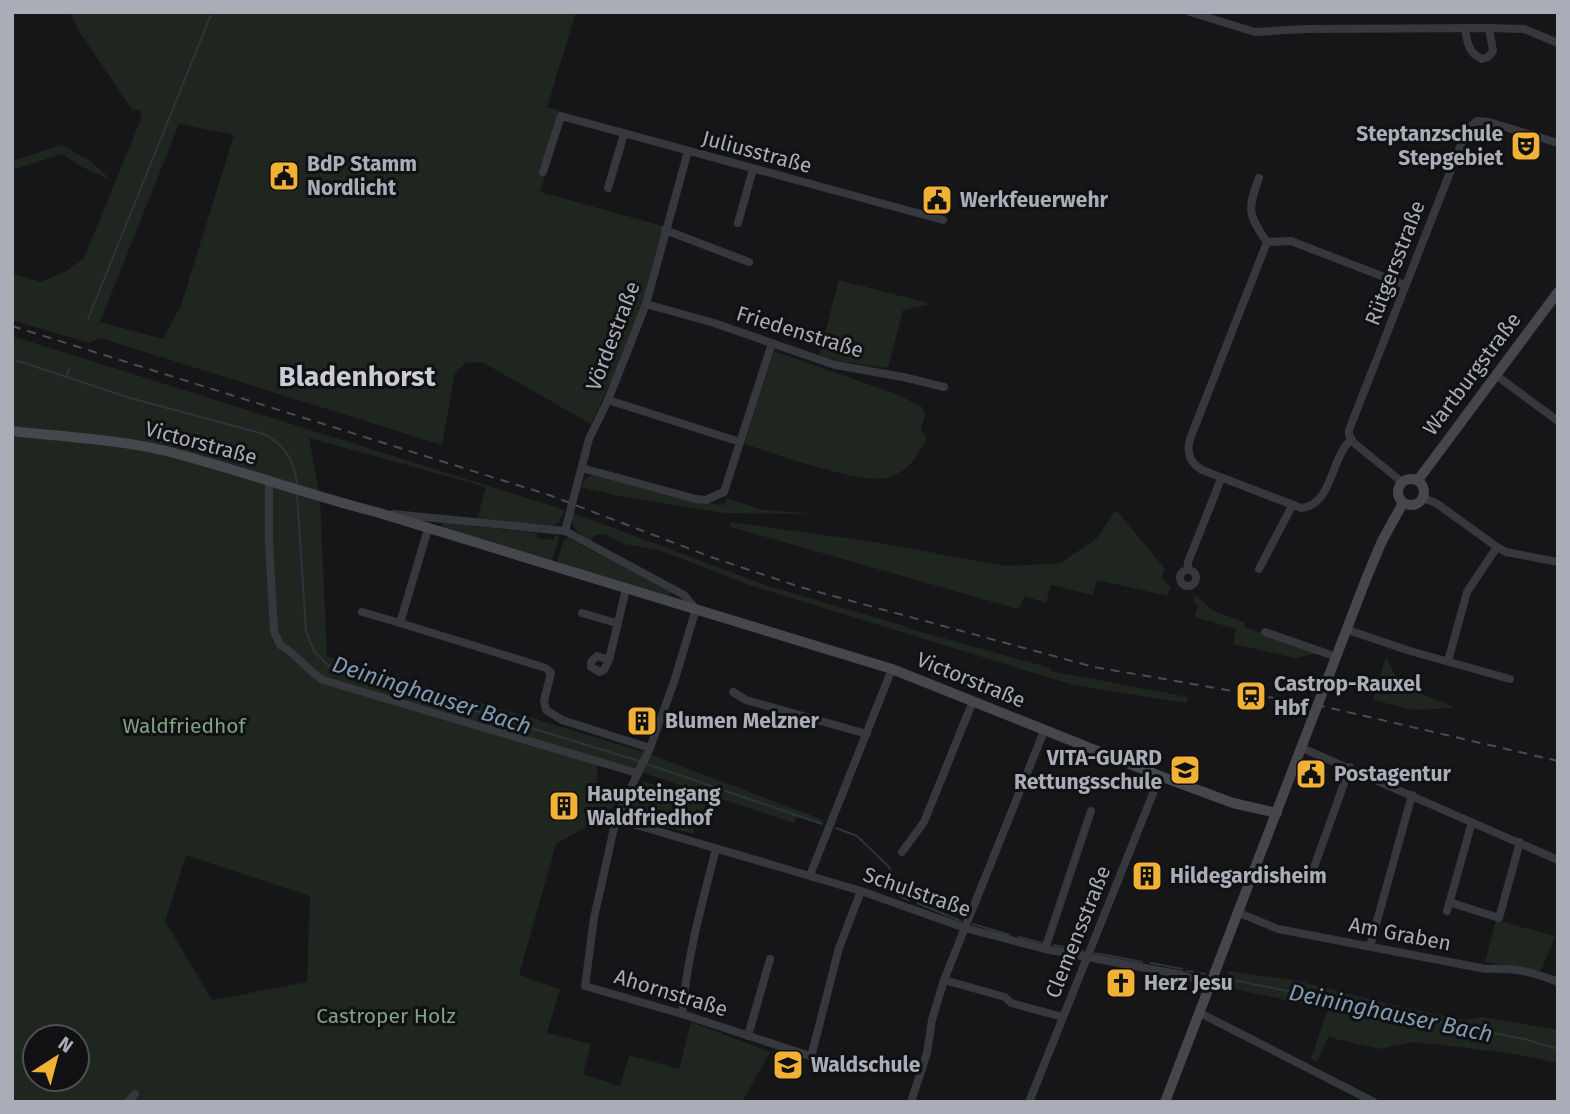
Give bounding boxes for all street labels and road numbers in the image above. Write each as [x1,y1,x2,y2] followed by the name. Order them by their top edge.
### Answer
[699,125,815,179] street label: Juliusstraße
[1359,197,1431,329] street label: Rütgersstraße
[580,278,646,394] street label: Vördestraße
[733,300,867,364] street label: Friedenstraße
[1417,307,1527,441] street label: Wartburgstraße
[142,416,260,470] street label: Victorstraße
[913,646,1029,714] street label: Victorstraße
[860,861,974,923] street label: Schulstraße
[1040,862,1116,1002] street label: Clemensstraße
[1347,911,1453,957] street label: Am Graben
[611,963,731,1023] street label: Ahornstraße

